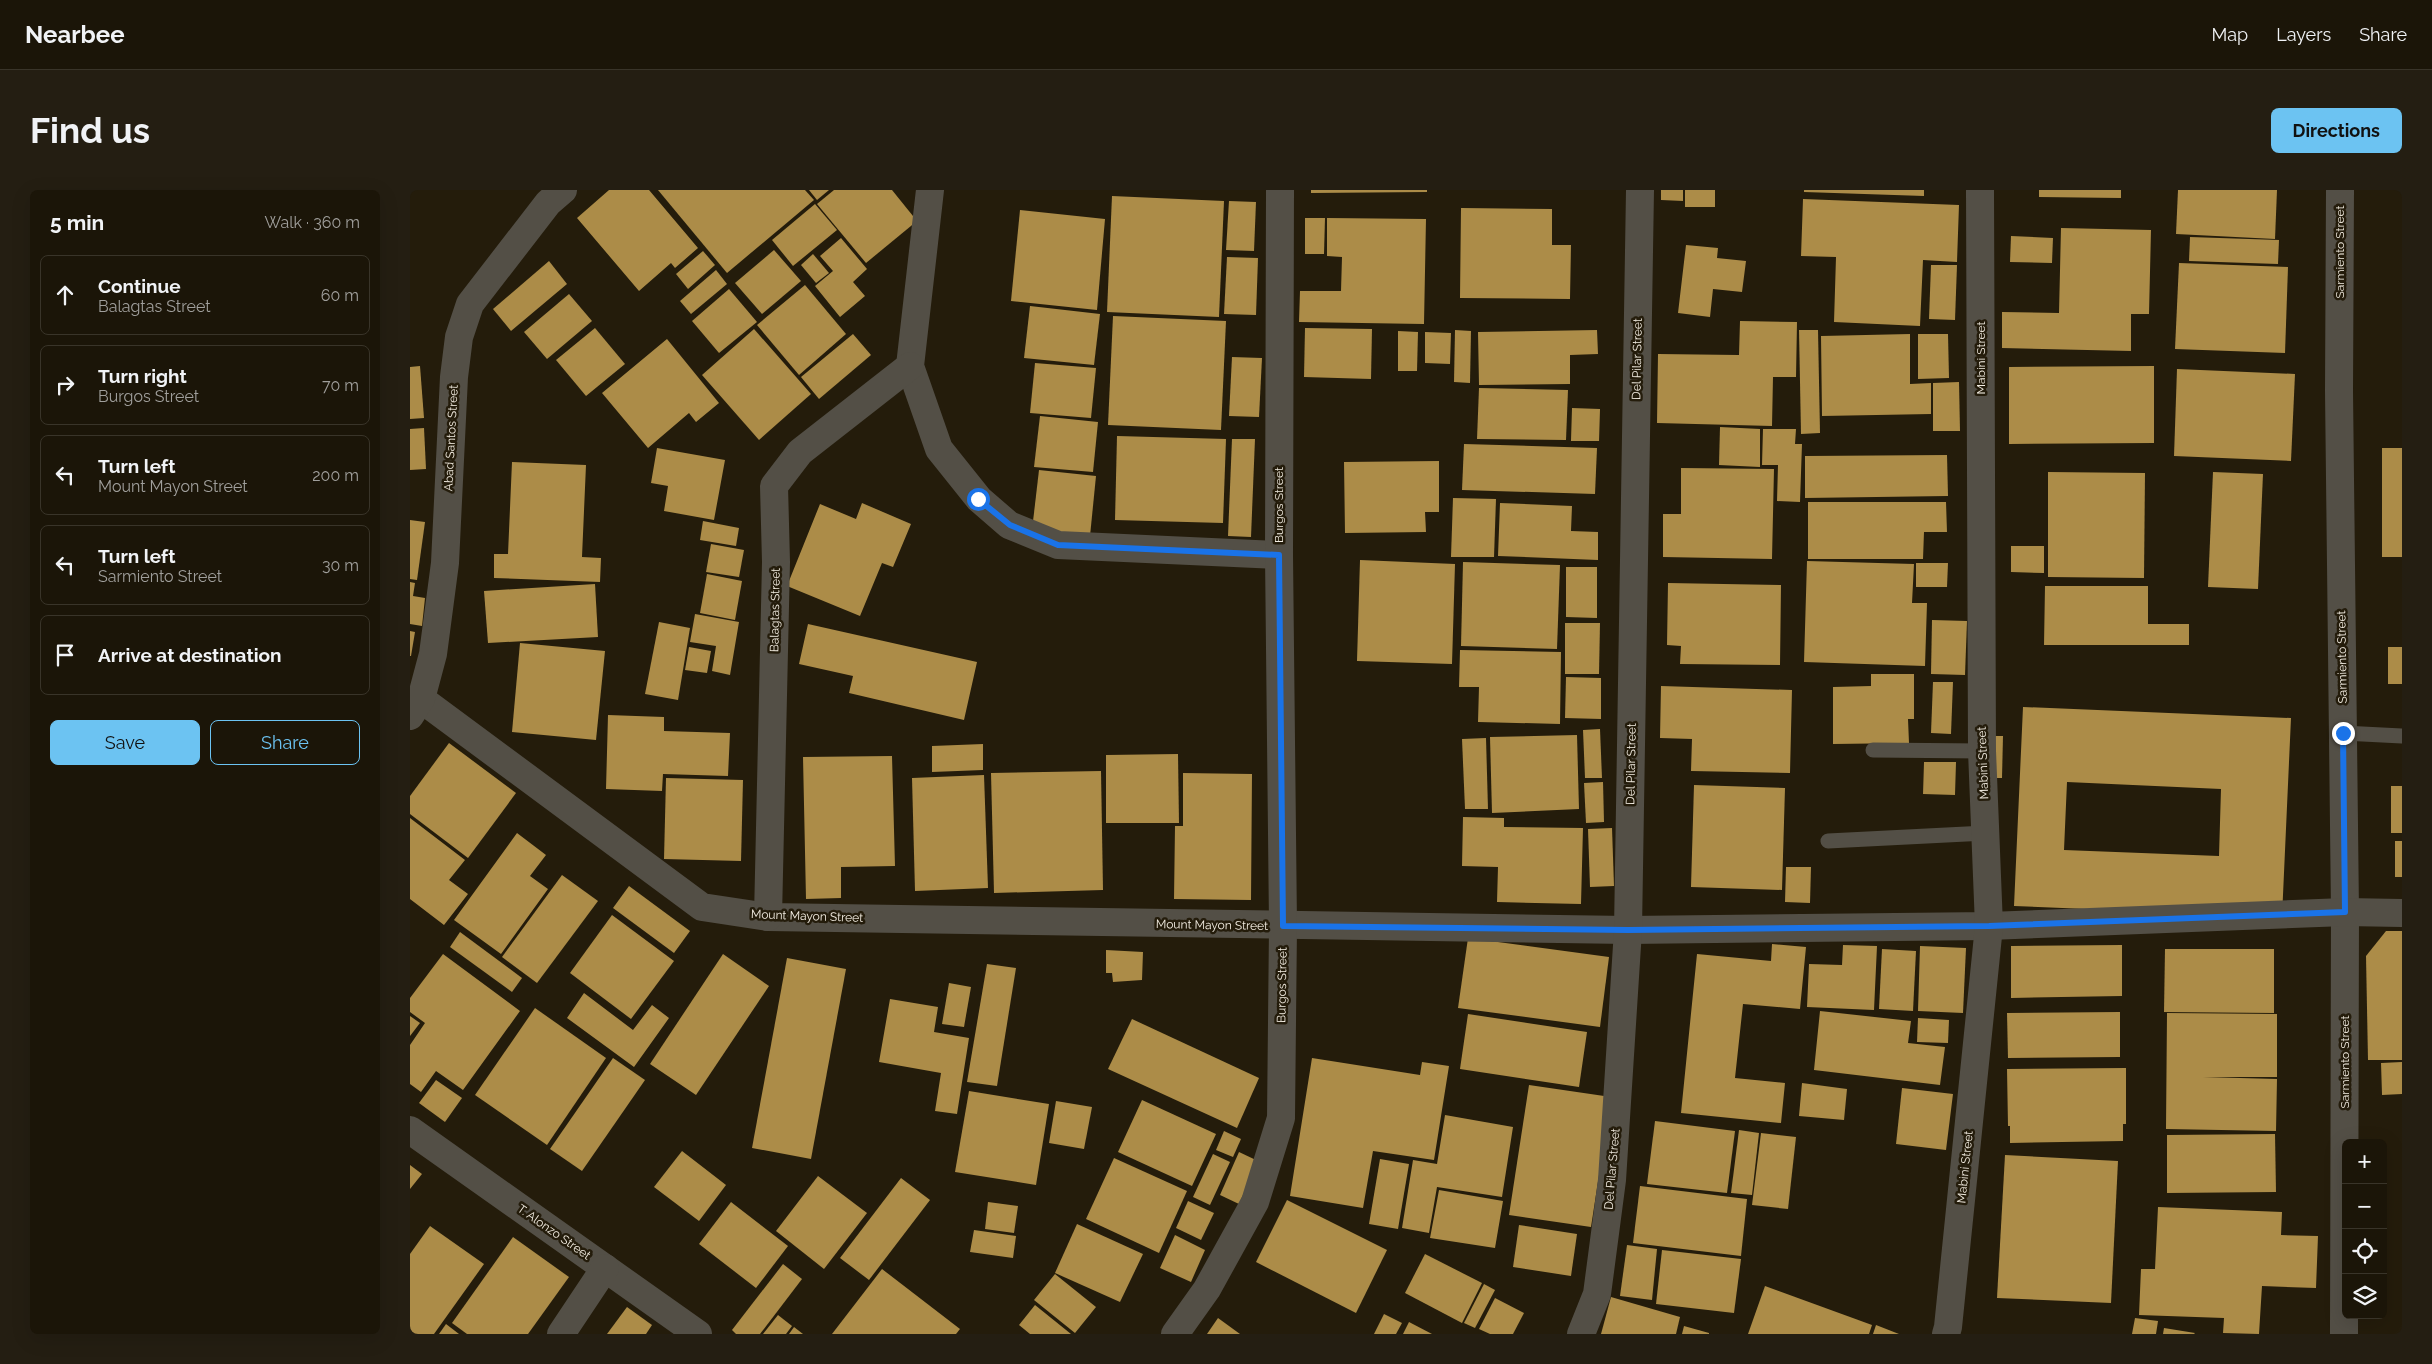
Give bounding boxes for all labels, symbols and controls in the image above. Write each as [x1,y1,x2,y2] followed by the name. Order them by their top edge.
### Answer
[25,20,125,49] text: Nearbee
[2212,24,2248,45] text: Map
[2276,24,2331,45] text: Layers
[2359,24,2407,45] text: Share
[2271,108,2402,153] button: Directions
[30,110,150,151] text: Find us
[2333,205,2347,299] street label: Sarmiento Street
[50,210,104,235] text: 5 min
[265,213,360,232] text: Walk · 360 m
[98,275,181,297] text: Continue
[51,281,79,309] icon: ahead
[321,286,359,305] text: 60 m
[98,297,211,316] text: Balagtas Street
[1629,318,1645,400] street label: Del Pilar Street
[1974,322,1988,394] street label: Mabini Street
[98,365,187,387] text: Turn right
[51,371,79,399] icon: right
[322,376,359,395] text: 70 m
[441,384,461,492] street label: Abad Santos Street
[98,387,199,406] text: Burgos Street
[98,455,175,477] text: Turn left
[51,461,79,489] icon: left
[312,466,359,485] text: 200 m
[1272,467,1286,543] street label: Burgos Street
[98,477,248,496] text: Mount Mayon Street
[967,488,990,511] route start
[98,545,175,567] text: Turn left
[51,551,79,579] icon: left
[322,556,359,575] text: 30 m
[98,567,222,586] text: Sarmiento Street
[767,568,783,652] street label: Balagtas Street
[2334,610,2350,704] street label: Sarmiento Street
[51,641,79,669] icon: arrive
[98,644,282,666] text: Arrive at destination
[50,720,200,765] button: Save
[210,720,360,765] button: Share
[2332,722,2355,745] route end
[1623,723,1639,805] street label: Del Pilar Street
[1975,726,1991,800] street label: Mabini Street
[751,907,863,925] street label: Mount Mayon Street
[1156,917,1268,933] street label: Mount Mayon Street
[1274,947,1290,1023] street label: Burgos Street
[2338,1015,2352,1109] street label: Sarmiento Street
[1601,1128,1623,1210] street label: Del Pilar Street
[1954,1130,1976,1204] street label: Mabini Street
[2342,1139,2387,1319] map controls
[2342,1139,2387,1184] button: +
[2342,1184,2387,1229] button: −
[515,1202,593,1262] street label: T. Alonzo Street
[2342,1229,2387,1274] button: locate
[2342,1274,2387,1319] button: layers

